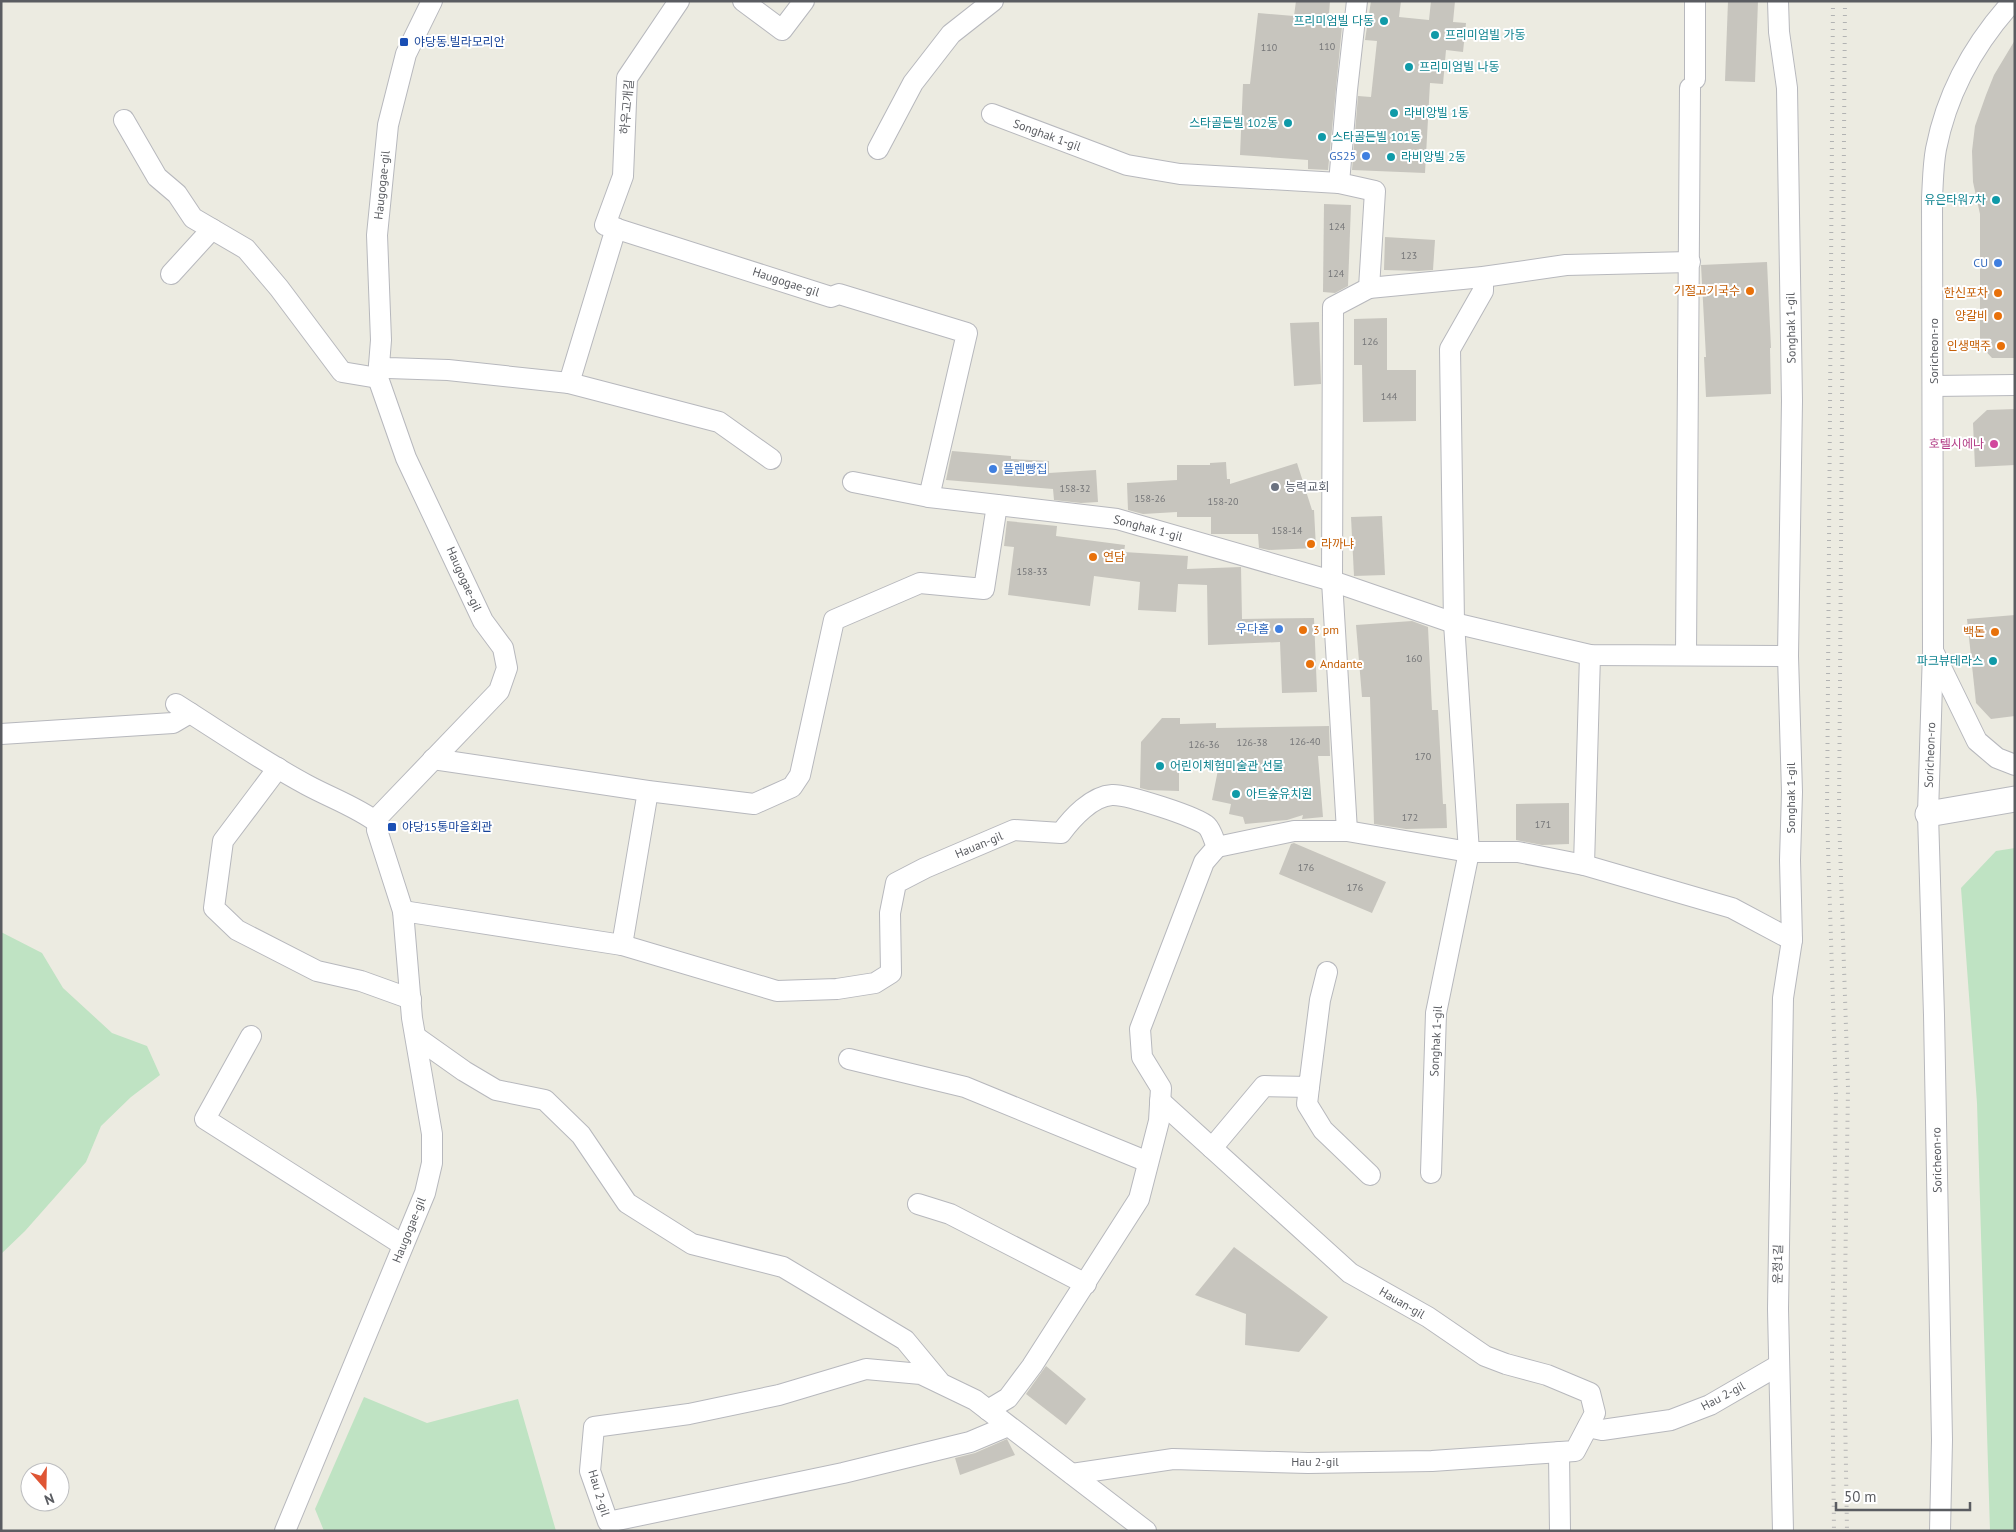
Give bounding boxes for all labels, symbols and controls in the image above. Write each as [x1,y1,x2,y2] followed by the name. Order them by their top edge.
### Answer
[1294,13,1374,28] place label: 프리미엄빌 다동
[1378,15,1390,27] marker: 프리미엄빌 다동
[1445,27,1526,42] place label: 프리미엄빌 가동
[1429,29,1441,41] marker: 프리미엄빌 가동
[414,34,505,49] place label: 야당동.빌라모리안
[398,36,410,48] marker: 야당동.빌라모리안
[1319,40,1336,53] house number: 110
[1261,41,1278,54] house number: 110
[1419,59,1500,74] place label: 프리미엄빌 나동
[1403,61,1415,73] marker: 프리미엄빌 나동
[617,79,636,135] street label: 하우고개길
[1404,105,1469,120] place label: 라비앙빌 1동
[1388,107,1400,119] marker: 라비앙빌 1동
[1011,115,1084,154] street label: Songhak 1-gil
[1189,115,1278,130] place label: 스타골든빌 102동
[1282,117,1294,129] marker: 스타골든빌 102동
[1332,129,1421,144] place label: 스타골든빌 101동
[1316,131,1328,143] marker: 스타골든빌 101동
[1329,148,1356,163] place label: GS25
[370,149,393,220] street label: Haugogae-gil
[1401,149,1466,164] place label: 라비앙빌 2동
[1360,150,1372,162] marker: GS25
[1385,151,1397,163] marker: 라비앙빌 2동
[1924,192,1986,207] place label: 유은타워7차
[1990,194,2002,206] marker: 유은타워7차
[1329,220,1346,233] house number: 124
[1401,249,1417,262] house number: 123
[1973,255,1988,270] place label: CU
[1992,257,2004,269] marker: CU
[751,264,822,300] street label: Haugogae-gil
[1328,267,1345,280] house number: 124
[1674,283,1740,298] place label: 기절고기국수
[1744,285,1756,297] marker: 기절고기국수
[1944,285,1988,300] place label: 한신포차
[1992,287,2004,299] marker: 한신포차
[1782,292,1799,364] street label: Songhak 1-gil
[1955,308,1988,323] place label: 양갈비
[1992,310,2004,322] marker: 양갈비
[1926,318,1941,384] street label: Soricheon-ro
[1362,335,1378,348] house number: 126
[1947,338,1991,353] place label: 인생맥주
[1995,340,2007,352] marker: 인생맥주
[1381,390,1398,403] house number: 144
[1929,436,1984,451] place label: 호텔시에나
[1988,438,2000,450] marker: 호텔시에나
[1003,461,1047,476] place label: 플렌빵집
[987,463,999,475] marker: 플렌빵집
[1285,479,1329,494] place label: 능력교회
[1269,481,1281,493] marker: 능력교회
[1060,482,1090,495] house number: 158-32
[1135,492,1165,505] house number: 158-26
[1208,495,1239,508] house number: 158-20
[1112,511,1185,544] street label: Songhak 1-gil
[1272,524,1303,537] house number: 158-14
[1321,536,1354,551] place label: 라까냐
[1305,538,1317,550] marker: 라까냐
[444,544,486,614] street label: Haugogae-gil
[1103,549,1125,564] place label: 연담
[1087,551,1099,563] marker: 연담
[1017,565,1047,578] house number: 158-33
[1236,621,1269,636] place label: 우다홈
[1313,622,1339,637] place label: 3 pm
[1273,623,1285,635] marker: 우다홈
[1297,624,1309,636] marker: 3 pm
[1963,624,1985,639] place label: 백돈
[1989,626,2001,638] marker: 백돈
[1406,652,1423,665] house number: 160
[1917,653,1983,668] place label: 파크뷰테라스
[1987,655,1999,667] marker: 파크뷰테라스
[1320,656,1363,671] place label: Andante
[1304,658,1316,670] marker: Andante
[1921,722,1938,788] street label: Soricheon-ro
[1290,735,1321,748] house number: 126-40
[1237,736,1267,749] house number: 126-38
[1189,738,1219,751] house number: 126-36
[1415,750,1432,763] house number: 170
[1170,758,1284,773] place label: 어린이체험미술관 선물
[1154,760,1166,772] marker: 어린이체험미술관 선물
[1783,762,1798,833] street label: Songhak 1-gil
[1246,786,1312,801] place label: 아트숲유치원
[1230,788,1242,800] marker: 아트숲유치원
[1402,811,1418,824] house number: 172
[1535,818,1551,831] house number: 171
[402,819,492,834] place label: 야당15통마을회관
[386,821,398,833] marker: 야당15통마을회관
[953,828,1005,861] street label: Hauan-gil
[1298,861,1314,874] house number: 176
[1347,881,1363,894] house number: 176
[1426,1005,1445,1077] street label: Songhak 1-gil
[1928,1127,1945,1193] street label: Soricheon-ro
[389,1194,429,1265] street label: Haugogae-gil
[1770,1244,1785,1284] street label: 운정1길
[1377,1283,1428,1322] street label: Hauan-gil
[1698,1378,1748,1413] street label: Hau 2-gil
[1291,1454,1339,1469] street label: Hau 2-gil
[20,1462,70,1512] north arrow
[585,1468,614,1518] street label: Hau 2-gil
[1836,1480,1970,1512] scale bar
[1844,1487,1877,1506] text: 50 m
[42,1489,57,1509] text: N

